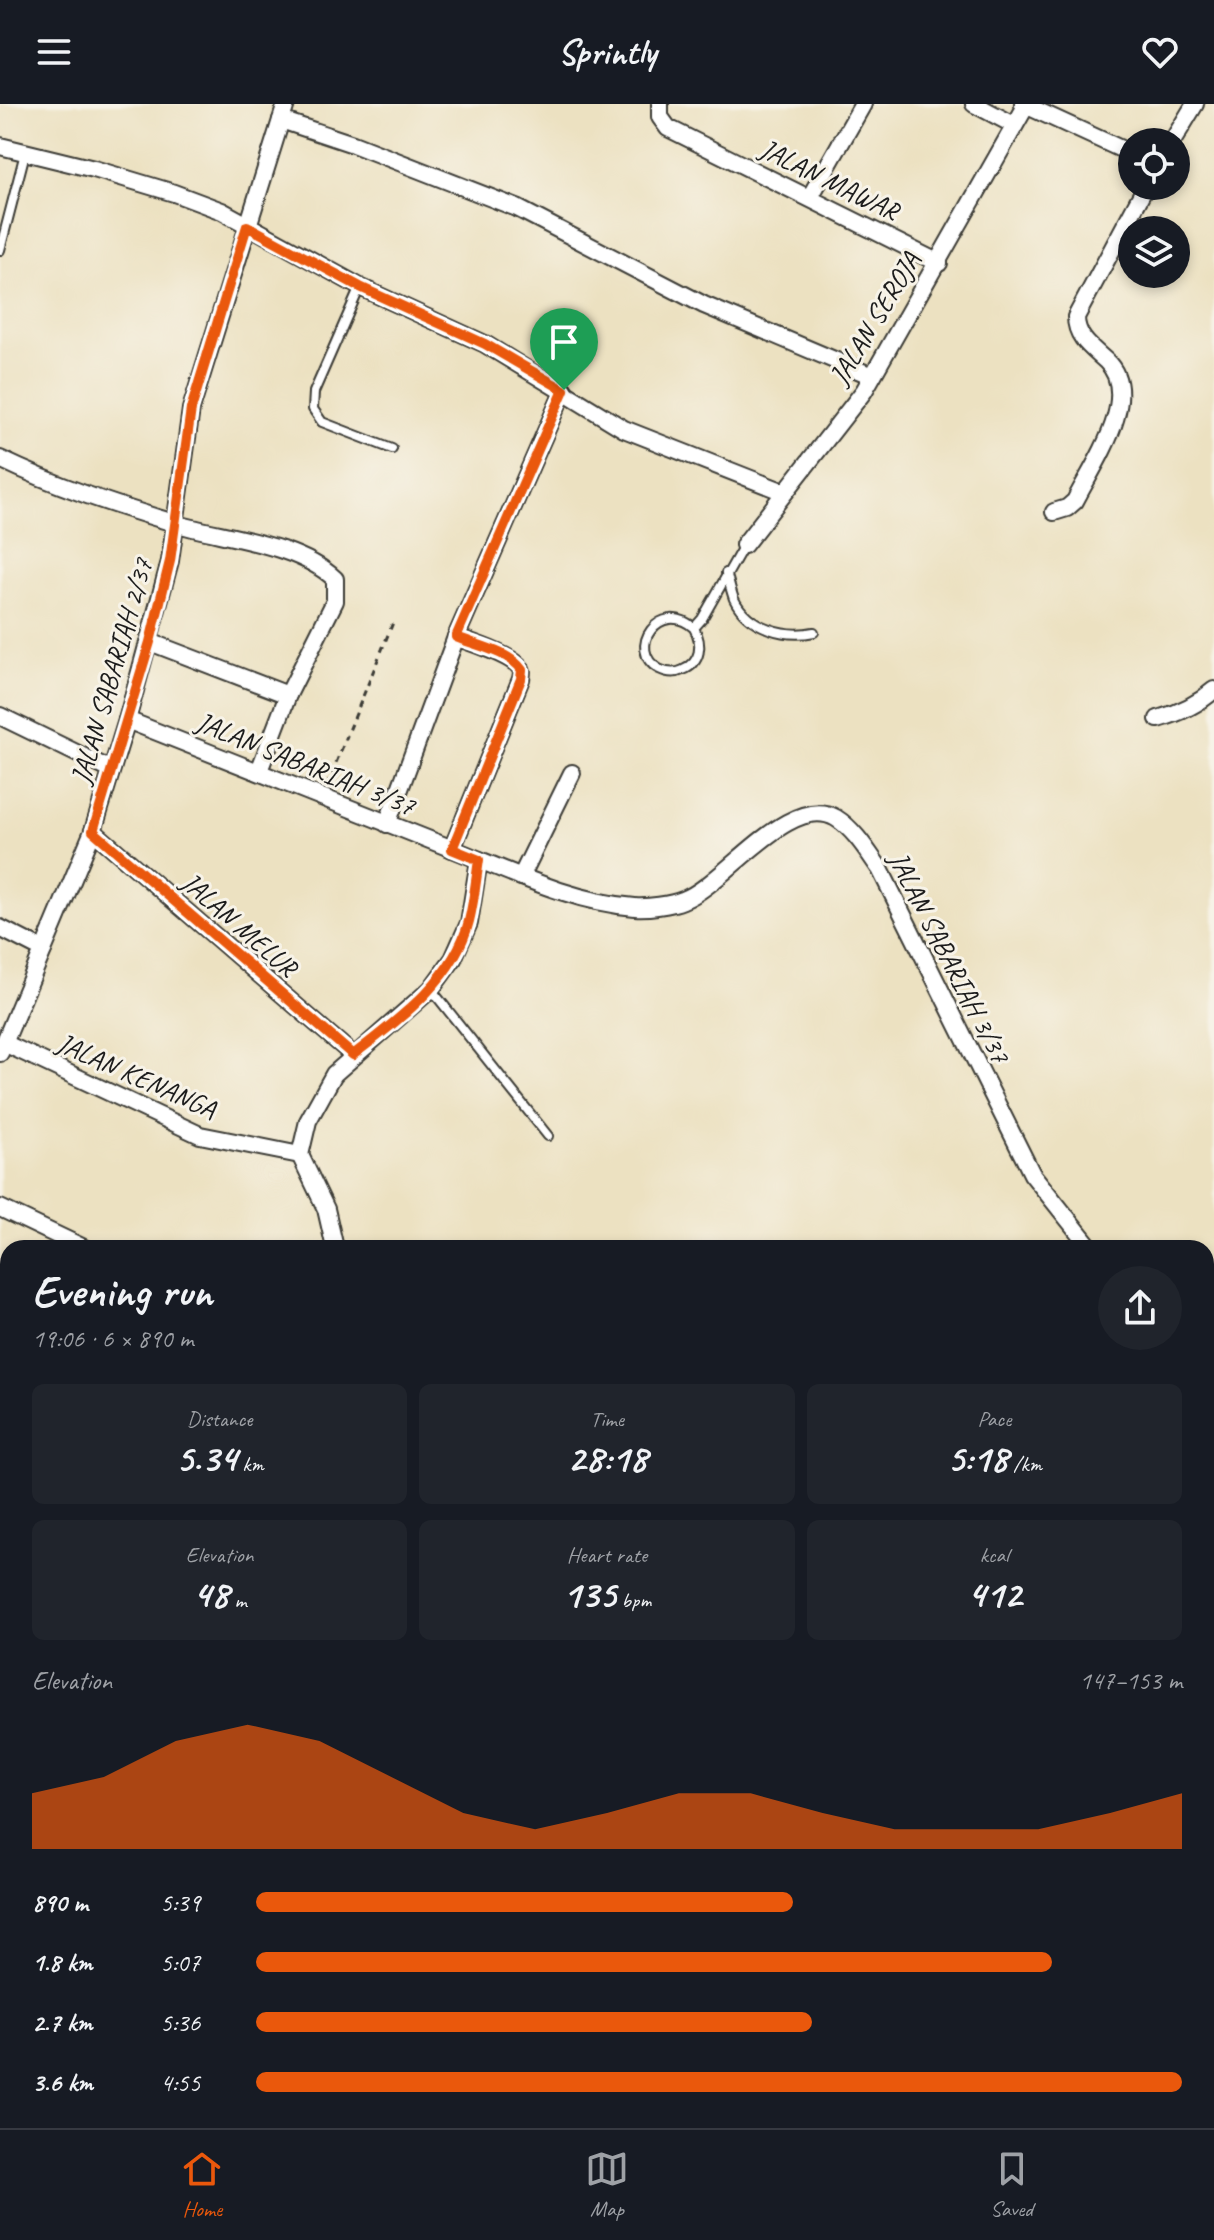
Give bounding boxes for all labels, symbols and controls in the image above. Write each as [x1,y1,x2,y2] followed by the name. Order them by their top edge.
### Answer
[558,29,656,75] text: Sprintly
[32,30,76,74] icon: menu
[1138,30,1182,74] icon: heart
[1118,128,1190,288] map controls
[1118,128,1190,200] button: locate
[753,130,907,229] street label: JALAN MAWAR
[1118,216,1190,288] button: layers
[820,245,928,393] street label: JALAN SEROJA
[530,308,598,390] pin
[542,320,586,364] icon: arrive
[62,553,161,790] street label: JALAN SABARIAH 2/37
[190,703,422,824] street label: JALAN SABARIAH 3/37
[880,844,1019,1070] street label: JALAN SABARIAH 3/37
[173,863,307,986] street label: JALAN MELUR
[50,1024,223,1127] street label: JALAN KENANGA
[32,1264,212,1319] text: Evening run
[1098,1266,1182,1350] button: share
[32,1322,193,1355] text: 19:06 · 6 × 890 m
[187,1405,252,1433] text: Distance
[590,1405,624,1433] text: Time
[977,1405,1011,1433] text: Pace
[176,1433,237,1483] text: 5.34
[567,1433,647,1483] text: 28:18
[947,1433,1008,1483] text: 5:18
[237,1450,264,1478] text: km
[1008,1450,1042,1478] text: /km
[186,1541,254,1569] text: Elevation
[567,1541,647,1569] text: Heart rate
[980,1541,1009,1569] text: kcal
[193,1569,229,1619] text: 48
[563,1569,616,1619] text: 135
[967,1569,1021,1619] text: 412
[229,1586,246,1614] text: m
[616,1586,651,1614] text: bpm
[32,1664,112,1697] text: Elevation
[1079,1664,1182,1697] text: 147–153 m
[32,1886,88,1919] text: 890 m
[160,1886,200,1919] text: 5:39
[32,1946,92,1979] text: 1.8 km
[160,1946,200,1979] text: 5:07
[32,2006,92,2039] text: 2.7 km
[160,2006,200,2039] text: 5:36
[32,2066,93,2099] text: 3.6 km
[160,2066,200,2099] text: 4:55
[180,2147,224,2223] tab: Home
[585,2147,629,2223] tab: Map
[990,2147,1034,2223] tab: Saved

